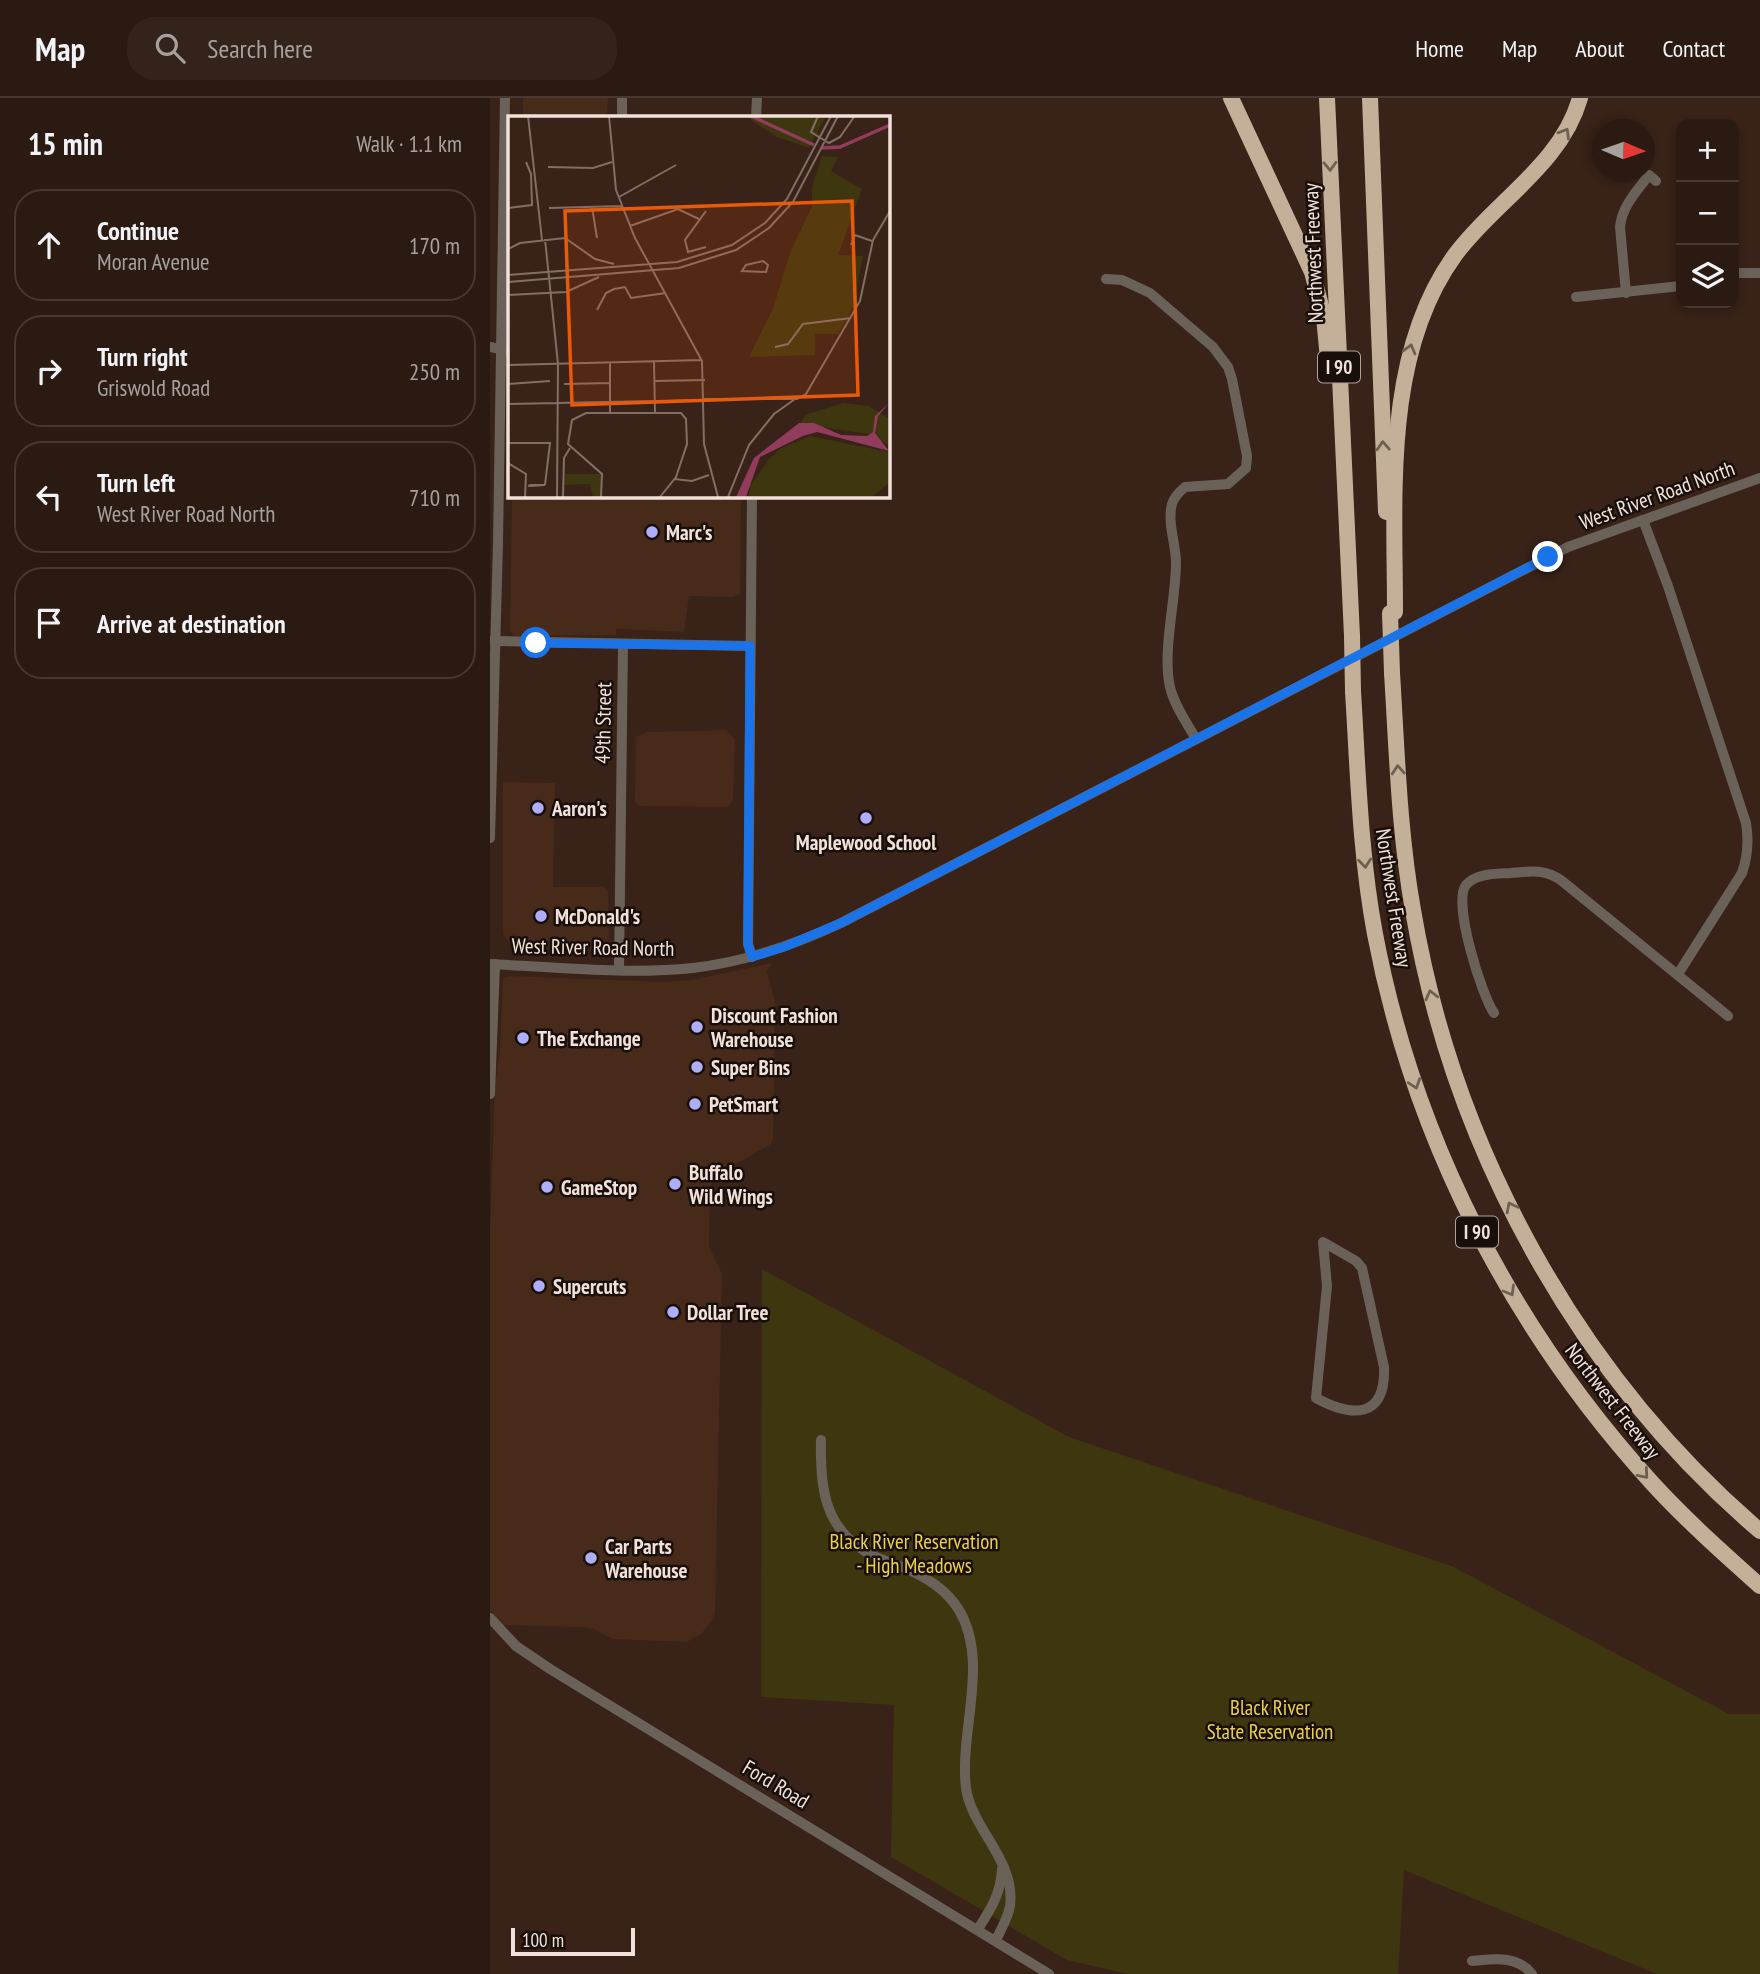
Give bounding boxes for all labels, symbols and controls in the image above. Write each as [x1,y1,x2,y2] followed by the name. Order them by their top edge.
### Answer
[127,17,617,80] search box
[35,27,85,70] text: Map
[151,29,189,67] icon: search
[207,32,313,65] text: Search here
[1415,33,1464,64] text: Home
[1502,33,1537,64] text: Map
[1575,33,1624,64] text: About
[1662,33,1725,64] text: Contact
[508,116,889,497] inset map
[1592,119,1655,182] north arrow
[1676,119,1739,308] map controls
[1676,119,1739,182] button: +
[28,124,103,163] text: 15 min
[1557,127,1570,140] one-way arrow
[356,129,462,158] text: Walk · 1.1 km
[1322,161,1337,172] one-way arrow
[1297,182,1329,323] street label: Northwest Freeway
[1676,182,1739,245] button: −
[97,214,179,247] text: Continue
[30,226,68,264] icon: ahead
[409,231,460,260] text: 170 m
[1676,245,1739,308] button: layers
[97,247,210,276] text: Moran Avenue
[97,340,188,373] text: Turn right
[1402,343,1416,355] one-way arrow
[30,352,68,390] icon: right
[1318,352,1360,382] road number: I 90
[409,357,460,386] text: 250 m
[97,373,210,402] text: Griswold Road
[1376,441,1391,452] one-way arrow
[1576,454,1738,536] street label: West River Road North
[97,466,175,499] text: Turn left
[30,478,68,516] icon: left
[409,483,460,512] text: 710 m
[97,499,275,528] text: West River Road North
[666,519,712,546] place label: Marc's
[644,524,660,540] marker: Marc's
[1532,541,1563,572] route end
[30,604,68,642] icon: arrive
[97,607,286,640] text: Arrive at destination
[520,627,551,658] route start
[589,682,617,764] street label: 49th Street
[1390,765,1405,776] one-way arrow
[551,795,607,822] place label: Aaron's
[530,800,546,816] marker: Aaron's
[858,810,874,826] marker: Maplewood School
[1370,827,1418,969] street label: Northwest Freeway
[796,829,937,856] place label: Maplewood School
[1357,858,1372,869] one-way arrow
[555,903,640,930] place label: McDonald's
[533,908,549,924] marker: McDonald's
[511,932,675,962] street label: West River Road North
[1425,989,1439,1001] one-way arrow
[710,1002,838,1053] place label: Discount Fashion Warehouse
[689,1019,705,1035] marker: Discount Fashion Warehouse
[537,1025,641,1052] place label: The Exchange
[515,1030,531,1046] marker: The Exchange
[711,1054,790,1081] place label: Super Bins
[689,1059,705,1075] marker: Super Bins
[1407,1078,1421,1090] one-way arrow
[709,1091,778,1118] place label: PetSmart
[687,1096,703,1112] marker: PetSmart
[688,1159,773,1210] place label: Buffalo Wild Wings
[561,1174,637,1201] place label: GameStop
[667,1176,683,1192] marker: Buffalo Wild Wings
[539,1179,555,1195] marker: GameStop
[1505,1202,1519,1214] one-way arrow
[1456,1216,1498,1248] road number: I 90
[553,1273,626,1300] place label: Supercuts
[531,1278,547,1294] marker: Supercuts
[1501,1283,1514,1296] one-way arrow
[687,1299,769,1326] place label: Dollar Tree
[665,1304,681,1320] marker: Dollar Tree
[1559,1338,1667,1465] street label: Northwest Freeway
[1636,1466,1648,1479] one-way arrow
[829,1528,999,1579] park label: Black River Reservation - High Meadows
[604,1533,688,1584] place label: Car Parts Warehouse
[583,1550,599,1566] marker: Car Parts Warehouse
[1207,1694,1333,1745] park label: Black River State Reservation
[738,1754,814,1814] street label: Ford Road
[511,1925,635,1957] scale bar
[522,1928,564,1952] text: 100 m

